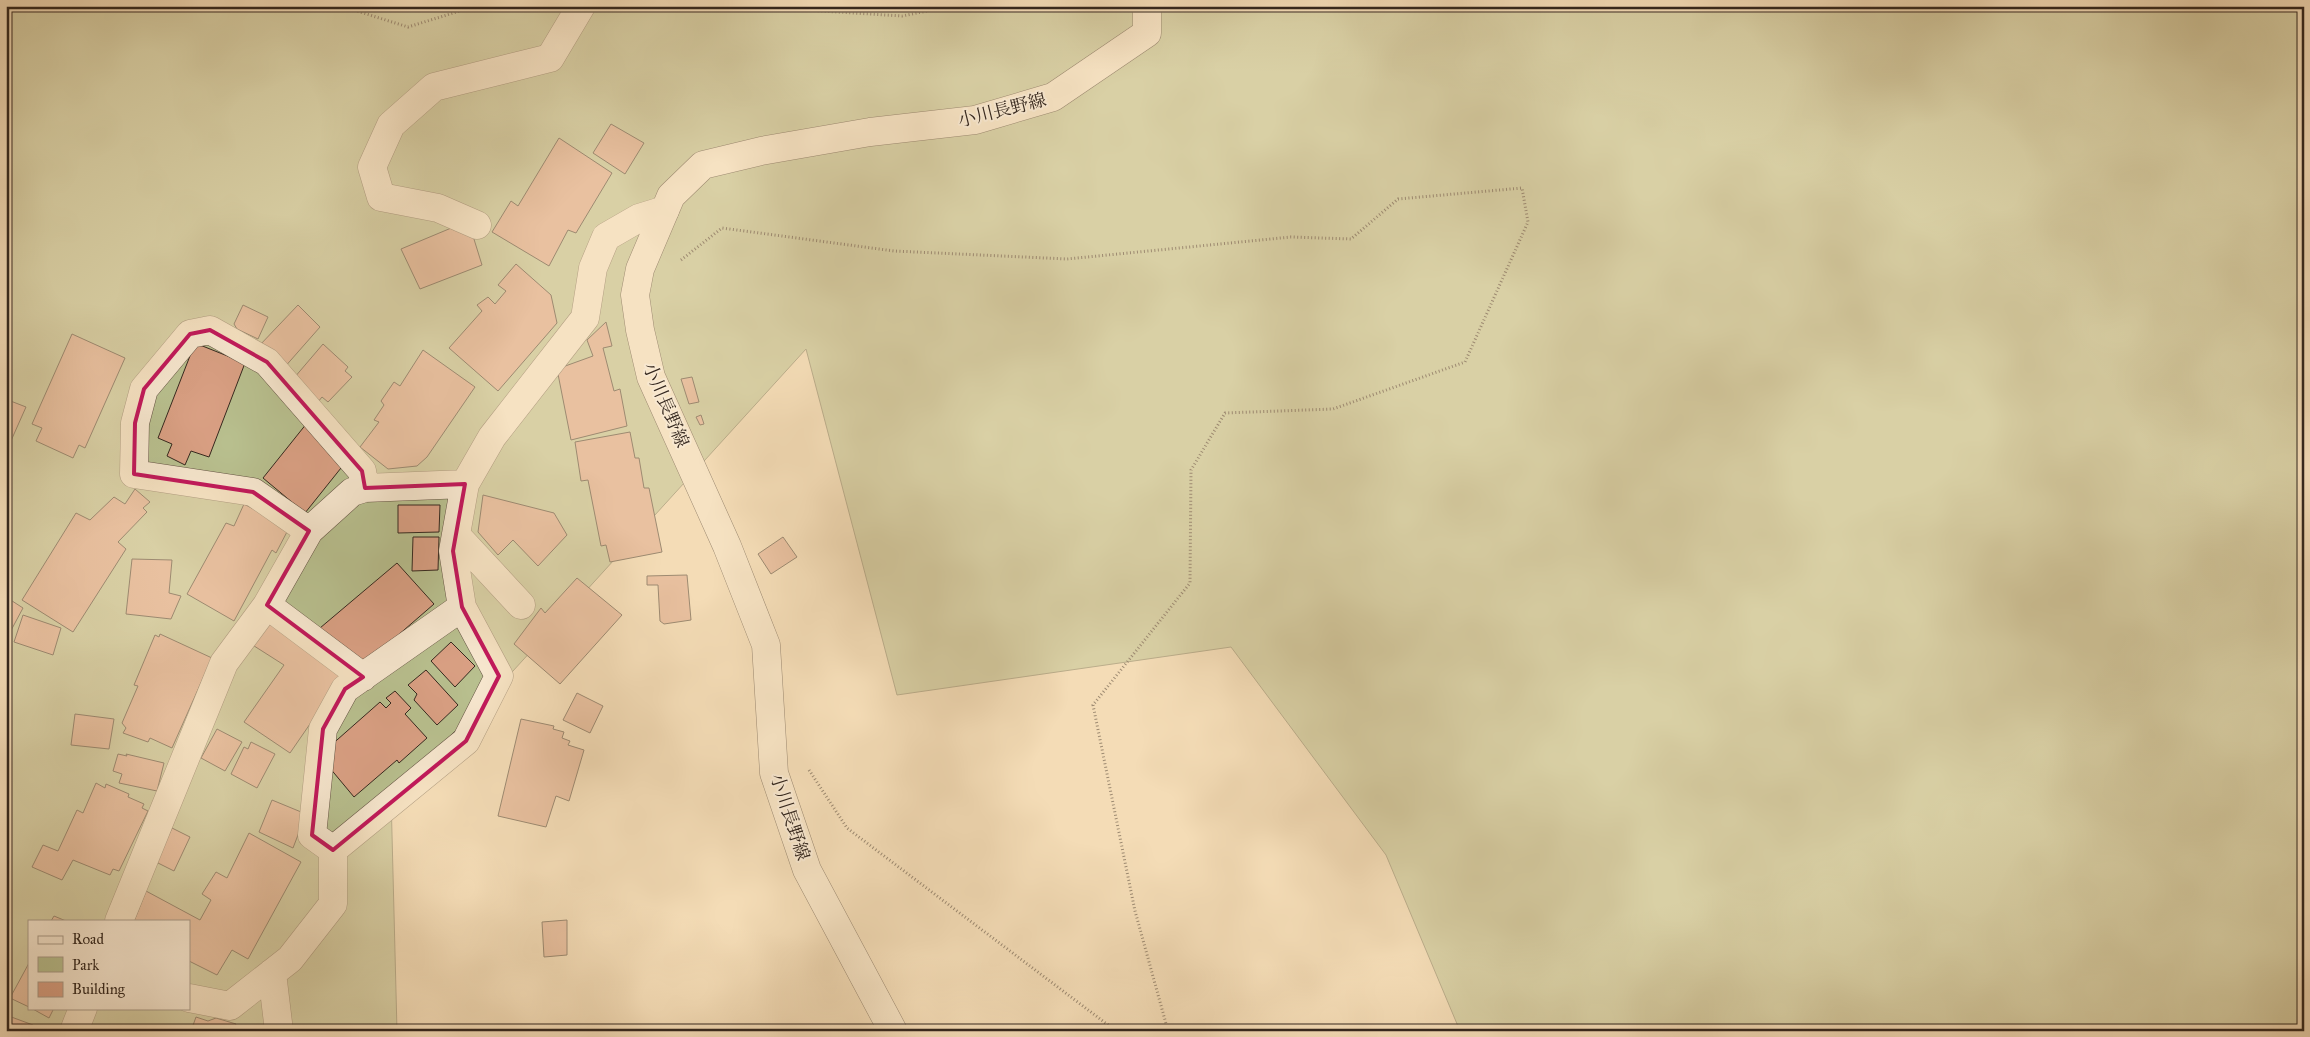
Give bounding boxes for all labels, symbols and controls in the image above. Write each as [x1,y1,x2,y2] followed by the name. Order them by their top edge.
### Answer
[956,88,1048,132] street label: 小川長野線
[638,359,694,451] street label: 小川長野線
[766,771,814,863] street label: 小川長野線
[28,920,190,1010] legend
[72,930,104,948] text: Road
[72,956,99,974] text: Park
[72,980,126,998] text: Building

